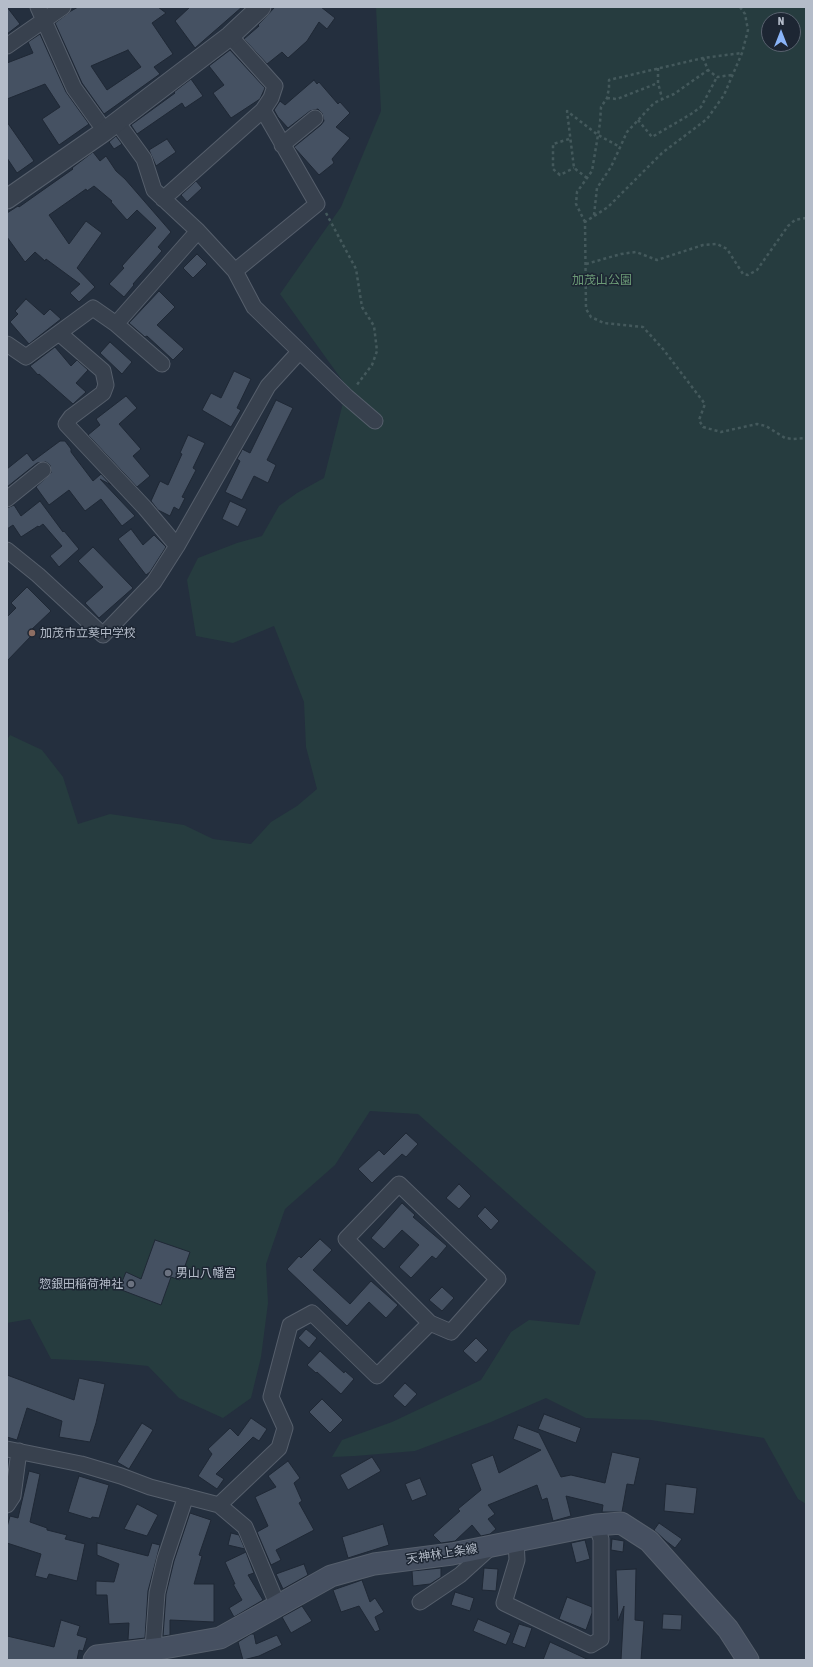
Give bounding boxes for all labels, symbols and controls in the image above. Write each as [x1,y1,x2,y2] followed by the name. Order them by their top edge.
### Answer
[761,12,801,52] north arrow
[778,15,784,27] text: N
[572,273,632,287] park label: 加茂山公園
[40,626,136,640] place label: 加茂市立葵中学校
[27,628,37,638] marker: 加茂市立葵中学校
[176,1266,236,1280] place label: 男山八幡宮
[163,1268,173,1278] marker: 男山八幡宮
[39,1277,123,1291] place label: 惣銀田稲荷神社
[126,1279,136,1289] marker: 惣銀田稲荷神社
[405,1541,479,1567] street label: 天神林上条線

